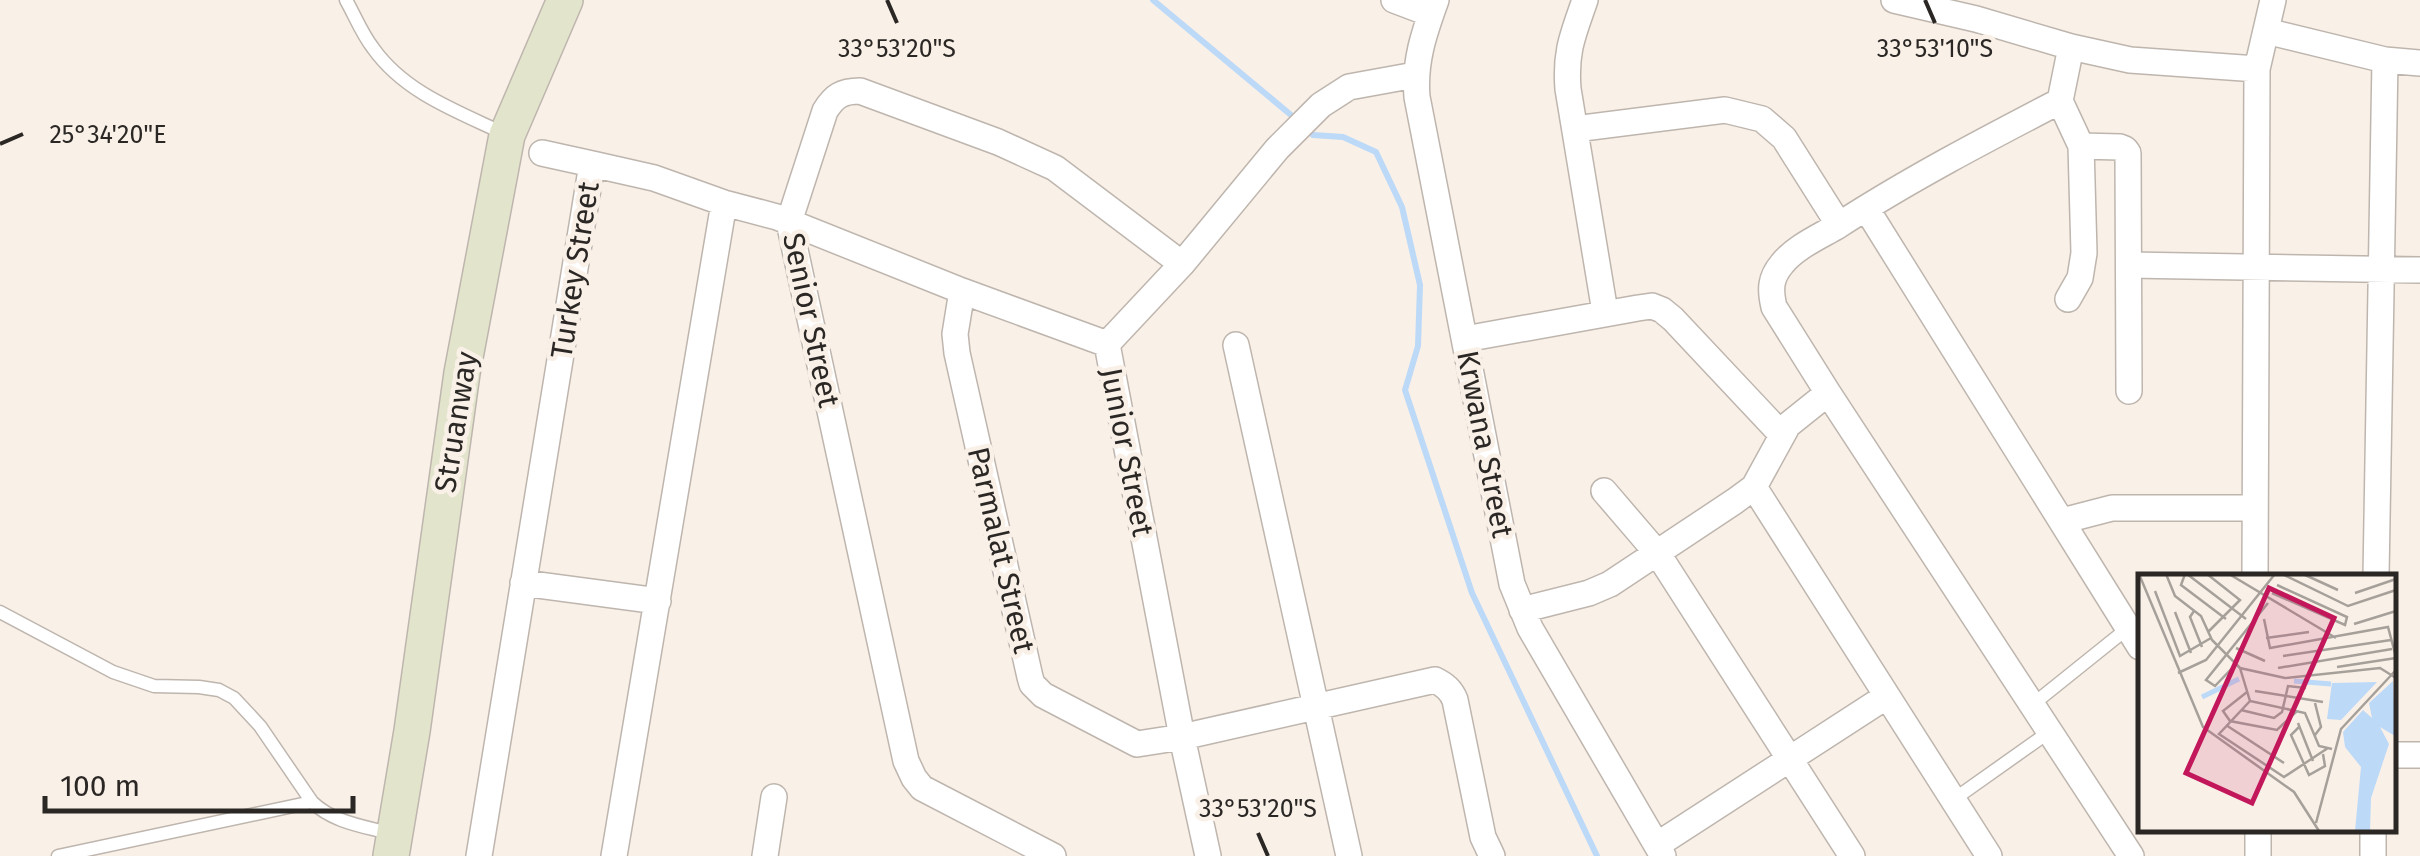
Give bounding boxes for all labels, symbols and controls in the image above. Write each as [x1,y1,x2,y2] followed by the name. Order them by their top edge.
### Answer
[838,34,956,64] text: 33°53'20"S
[1877,34,1993,64] text: 33°53'10"S
[49,120,167,150] text: 25°34'20"E
[543,179,607,361] street label: Turkey Street
[775,230,847,411] street label: Senior Street
[1449,347,1521,541] street label: Krwana Street
[427,349,485,495] street label: Struanway
[1093,365,1161,540] street label: Junior Street
[960,443,1042,657] street label: Parmalat Street
[2138,574,2395,831] inset map
[45,751,352,813] scale bar
[60,768,140,804] text: 100 m
[1199,794,1317,824] text: 33°53'20"S

